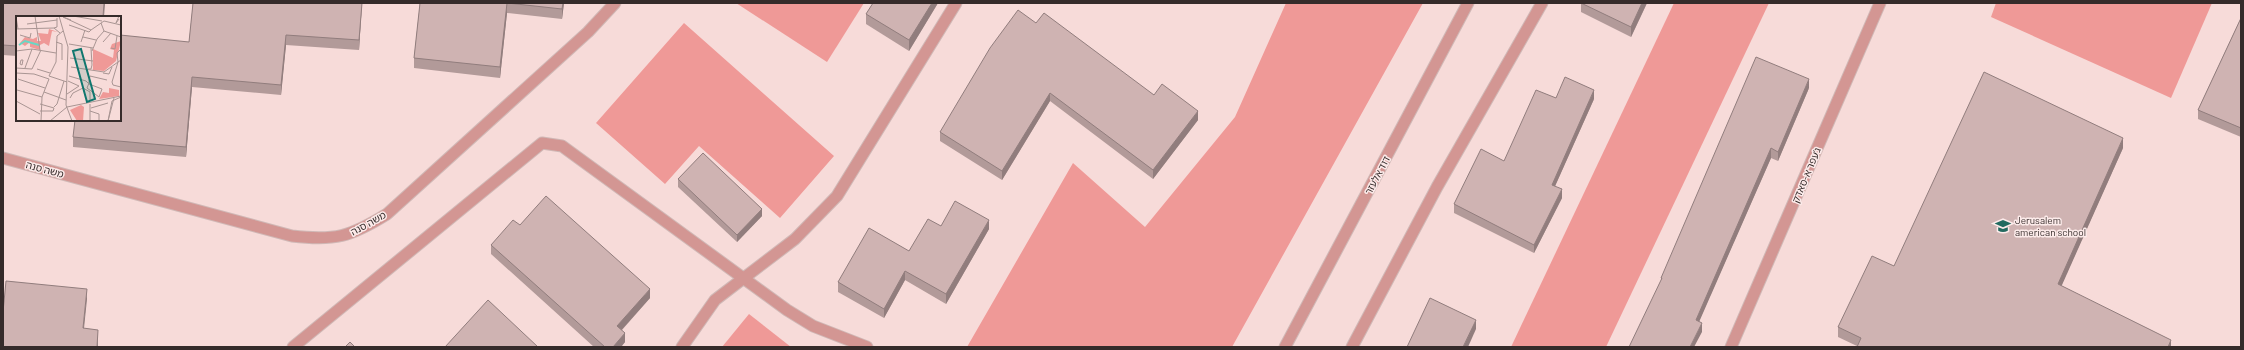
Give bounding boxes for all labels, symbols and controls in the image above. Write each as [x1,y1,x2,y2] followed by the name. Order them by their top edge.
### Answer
[16,16,121,121] inset map
[1789,145,1823,204] street label: ג'עפר א-סאדק
[1362,153,1392,196] street label: דוד אלעזר
[25,158,66,180] street label: משה סנה
[348,208,388,238] street label: משה סנה
[2015,214,2086,238] place label: Jerusalem american school
[1994,217,2012,235] school or university icon: Jerusalem american school

